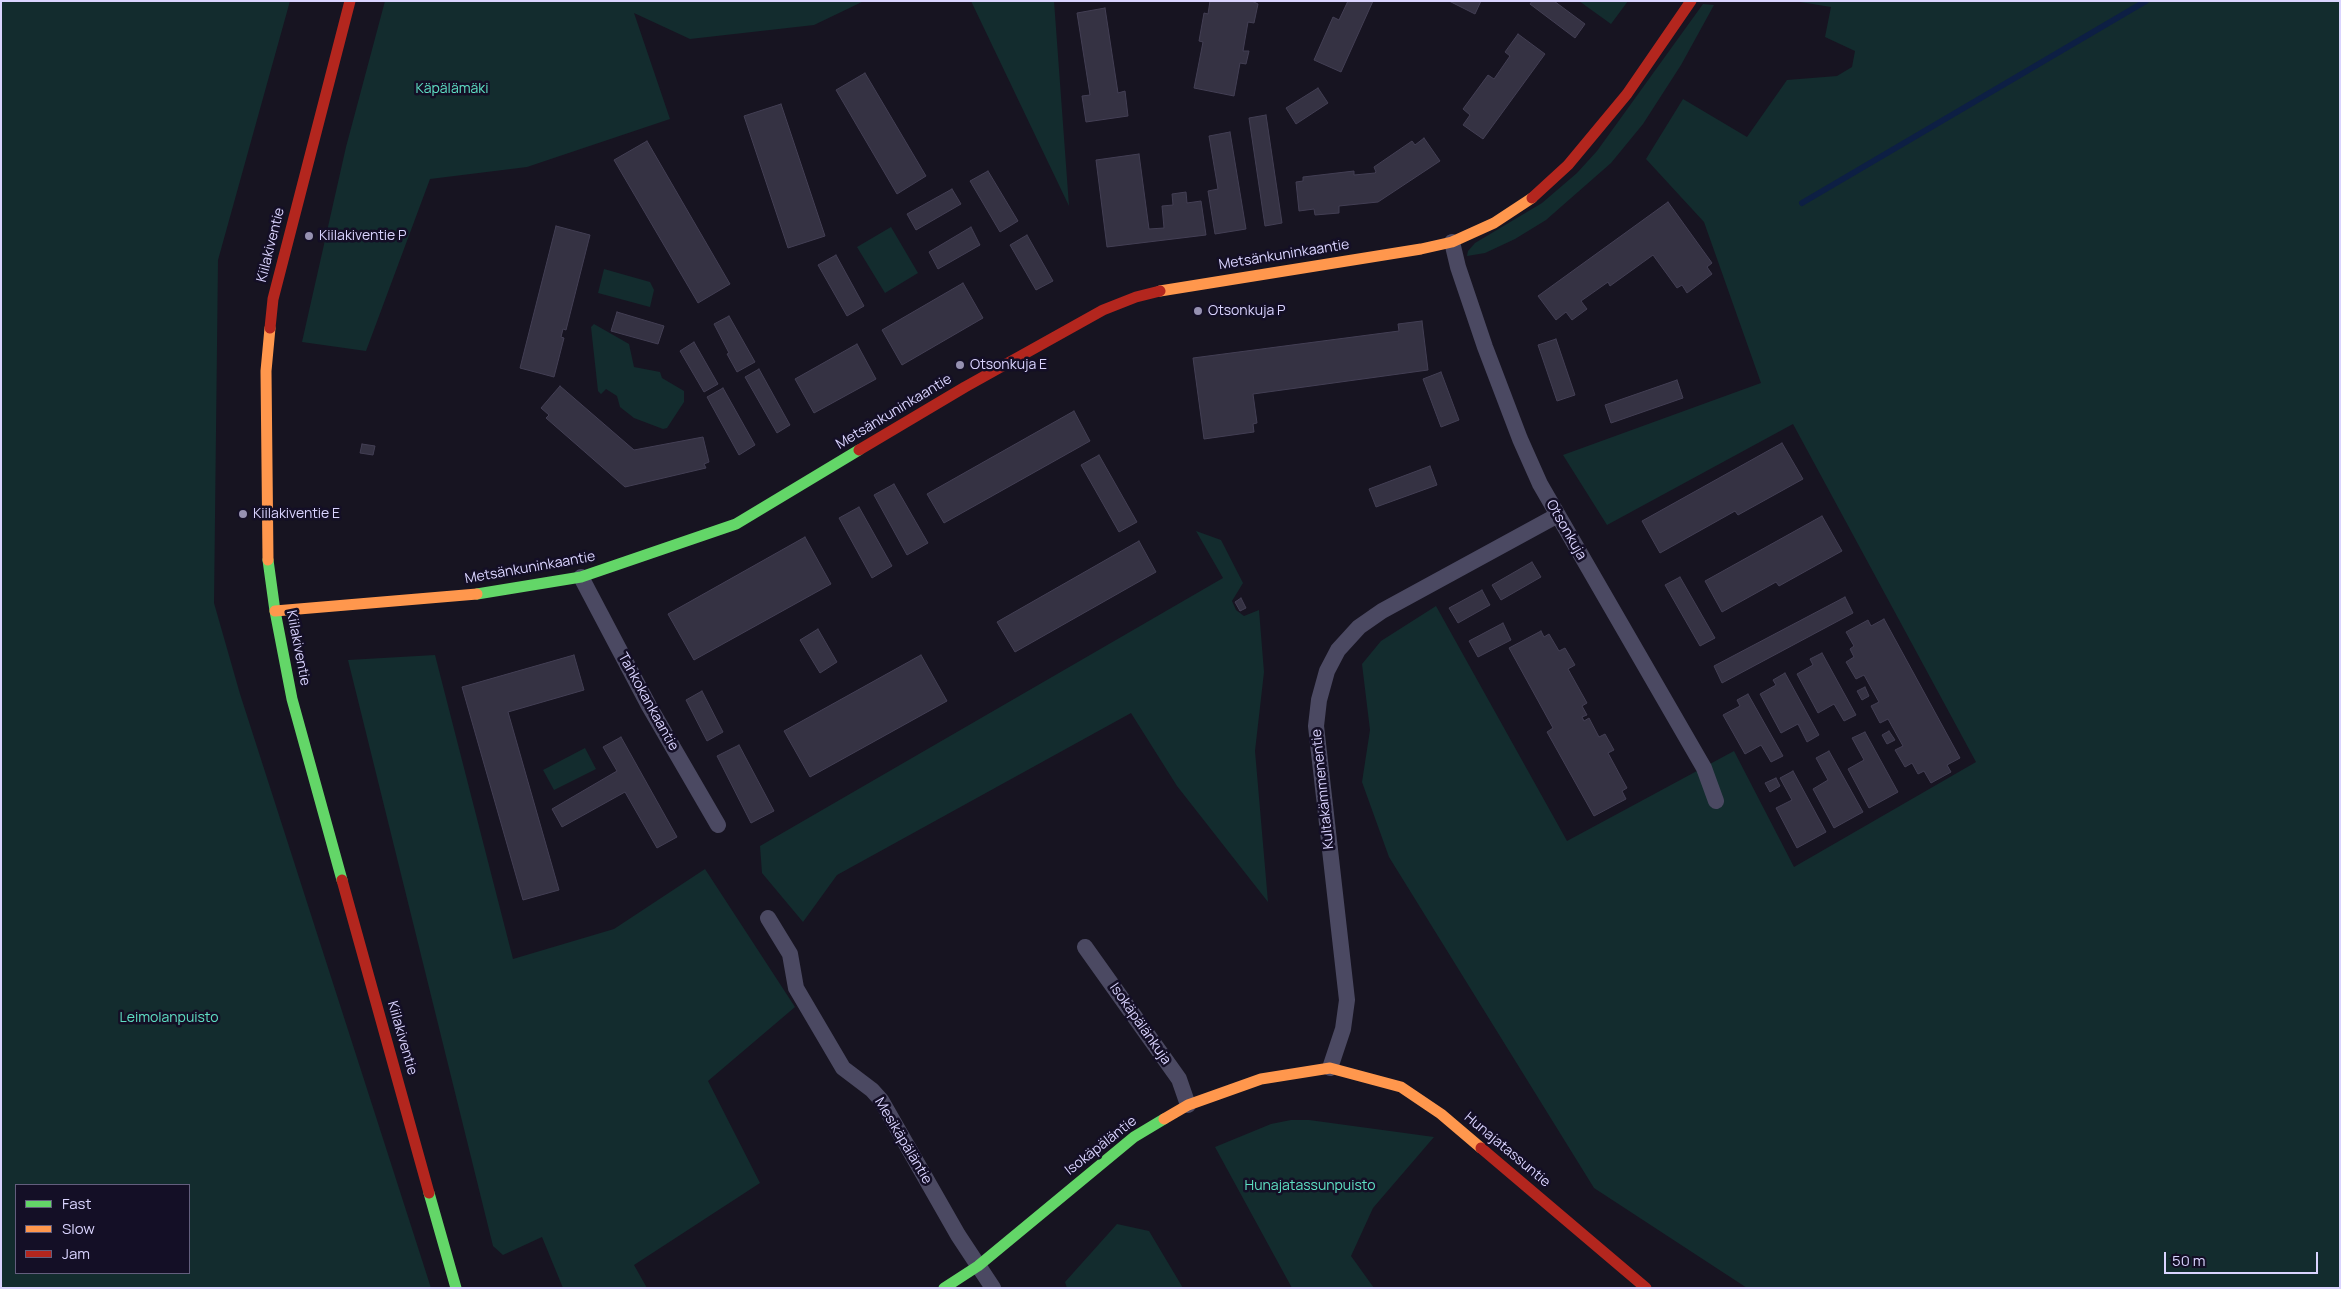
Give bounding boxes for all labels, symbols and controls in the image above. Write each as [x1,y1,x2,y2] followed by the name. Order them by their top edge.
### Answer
[415,81,489,97] park label: Käpälämäki
[254,206,288,284] street label: Kiilakiventie
[319,228,407,244] place label: Kiilakiventie P
[303,230,315,242] marker: Kiilakiventie P
[1217,236,1351,274] street label: Metsänkuninkaantie
[1208,303,1285,319] place label: Otsonkuja P
[1192,305,1204,317] marker: Otsonkuja P
[970,357,1047,373] place label: Otsonkuja E
[954,359,966,371] marker: Otsonkuja E
[833,371,955,453] street label: Metsänkuninkaantie
[1542,497,1590,563] street label: Otsonkuja
[253,506,340,522] place label: Kiilakiventie E
[237,508,249,520] marker: Kiilakiventie E
[464,548,596,588] street label: Metsänkuninkaantie
[282,609,314,687] street label: Kiilakiventie
[614,650,682,754] street label: Tahkokankaantie
[1308,728,1338,850] street label: Kultakämmenentie
[1106,980,1174,1068] street label: Isokäpälänkuja
[383,999,421,1077] street label: Kiilakiventie
[120,1010,218,1026] park label: Leimolanpuisto
[871,1095,935,1187] street label: Mesikäpäläntie
[1461,1109,1553,1191] street label: Hunajatassuntie
[1062,1113,1140,1179] street label: Isokäpäläntie
[1245,1178,1375,1194] park label: Hunajatassunpuisto
[15,1184,190,1274] legend
[62,1193,91,1214] text: Fast
[62,1218,95,1239] text: Slow
[2166,1242,2320,1274] scale bar
[62,1243,90,1264] text: Jam
[2172,1250,2206,1271] text: 50 m

